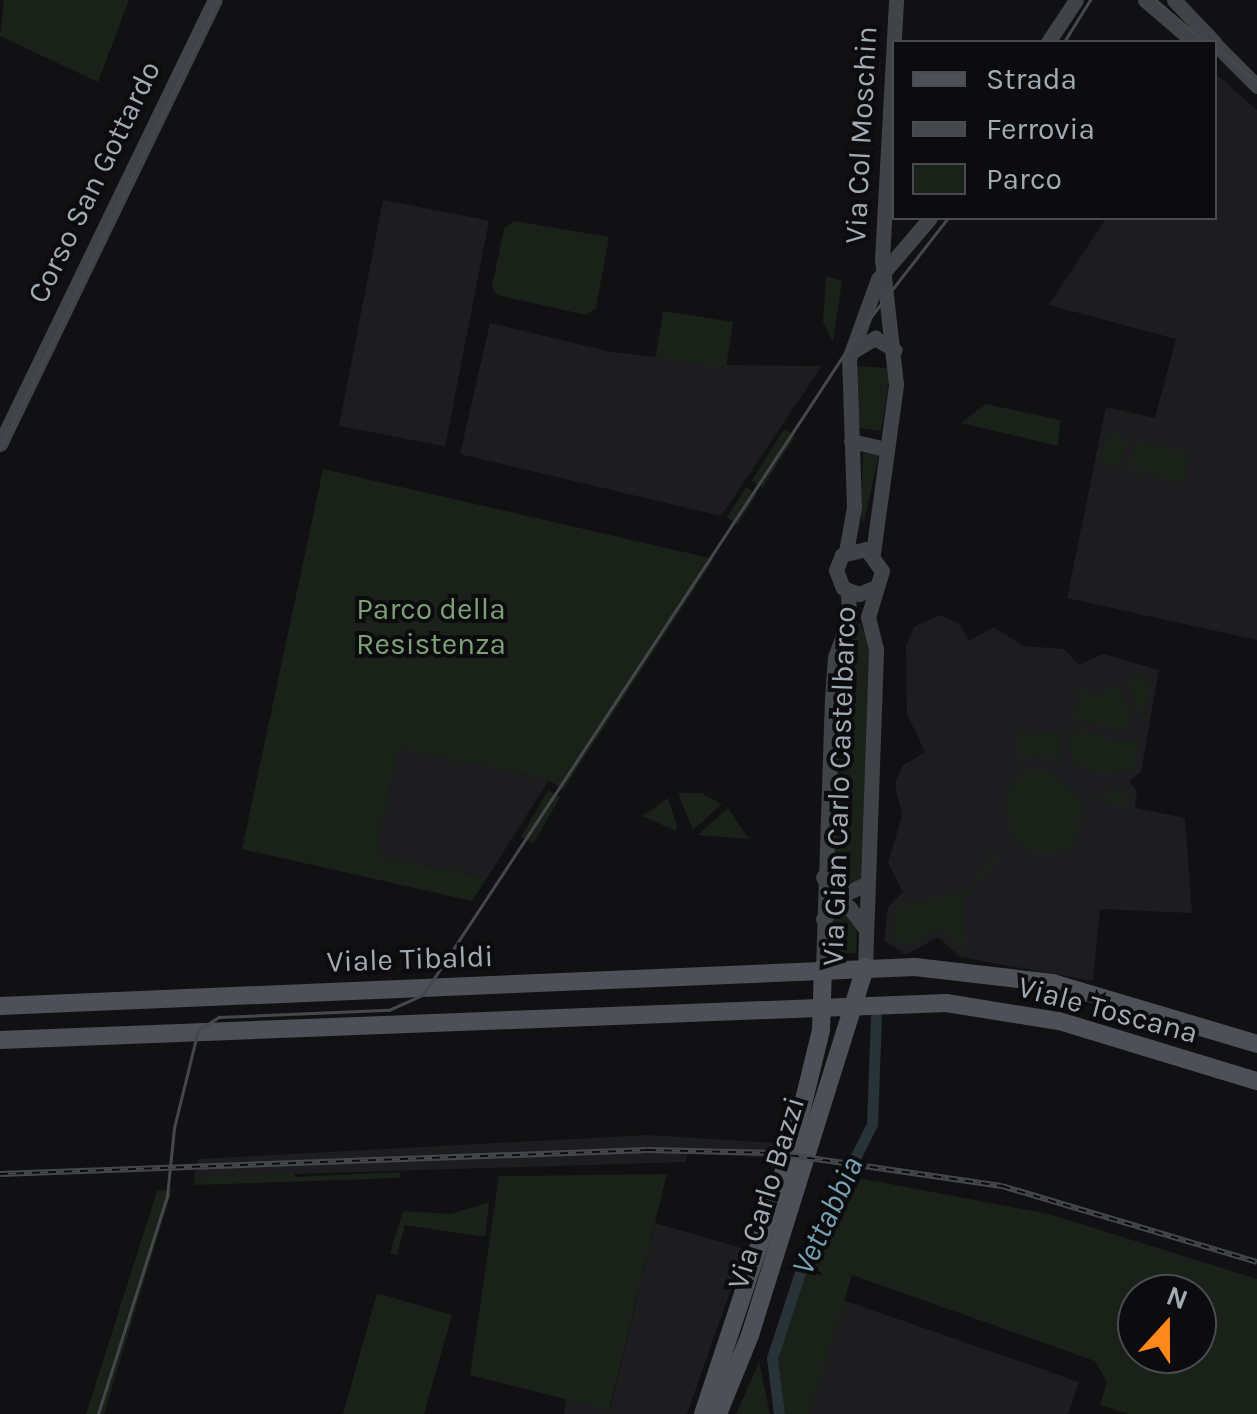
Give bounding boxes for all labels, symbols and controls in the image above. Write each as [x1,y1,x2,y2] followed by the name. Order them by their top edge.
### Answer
[837,25,885,245] street label: Via Col Moschin
[892,40,1217,220] legend
[20,55,168,309] street label: Corso San Gottardo
[986,61,1077,97] text: Strada
[986,111,1095,147] text: Ferrovia
[986,161,1062,197] text: Parco
[356,591,506,662] park label: Parco della Resistenza
[815,606,863,966] street label: Via Gian Carlo Castelbarco
[326,938,494,980] street label: Viale Tibaldi
[1014,969,1202,1051] street label: Viale Toscana
[720,1092,812,1294] street label: Via Carlo Bazzi
[784,1151,872,1281] water label: Vettabbia
[1117,1274,1217,1374] north arrow
[1162,1278,1192,1316] text: N

